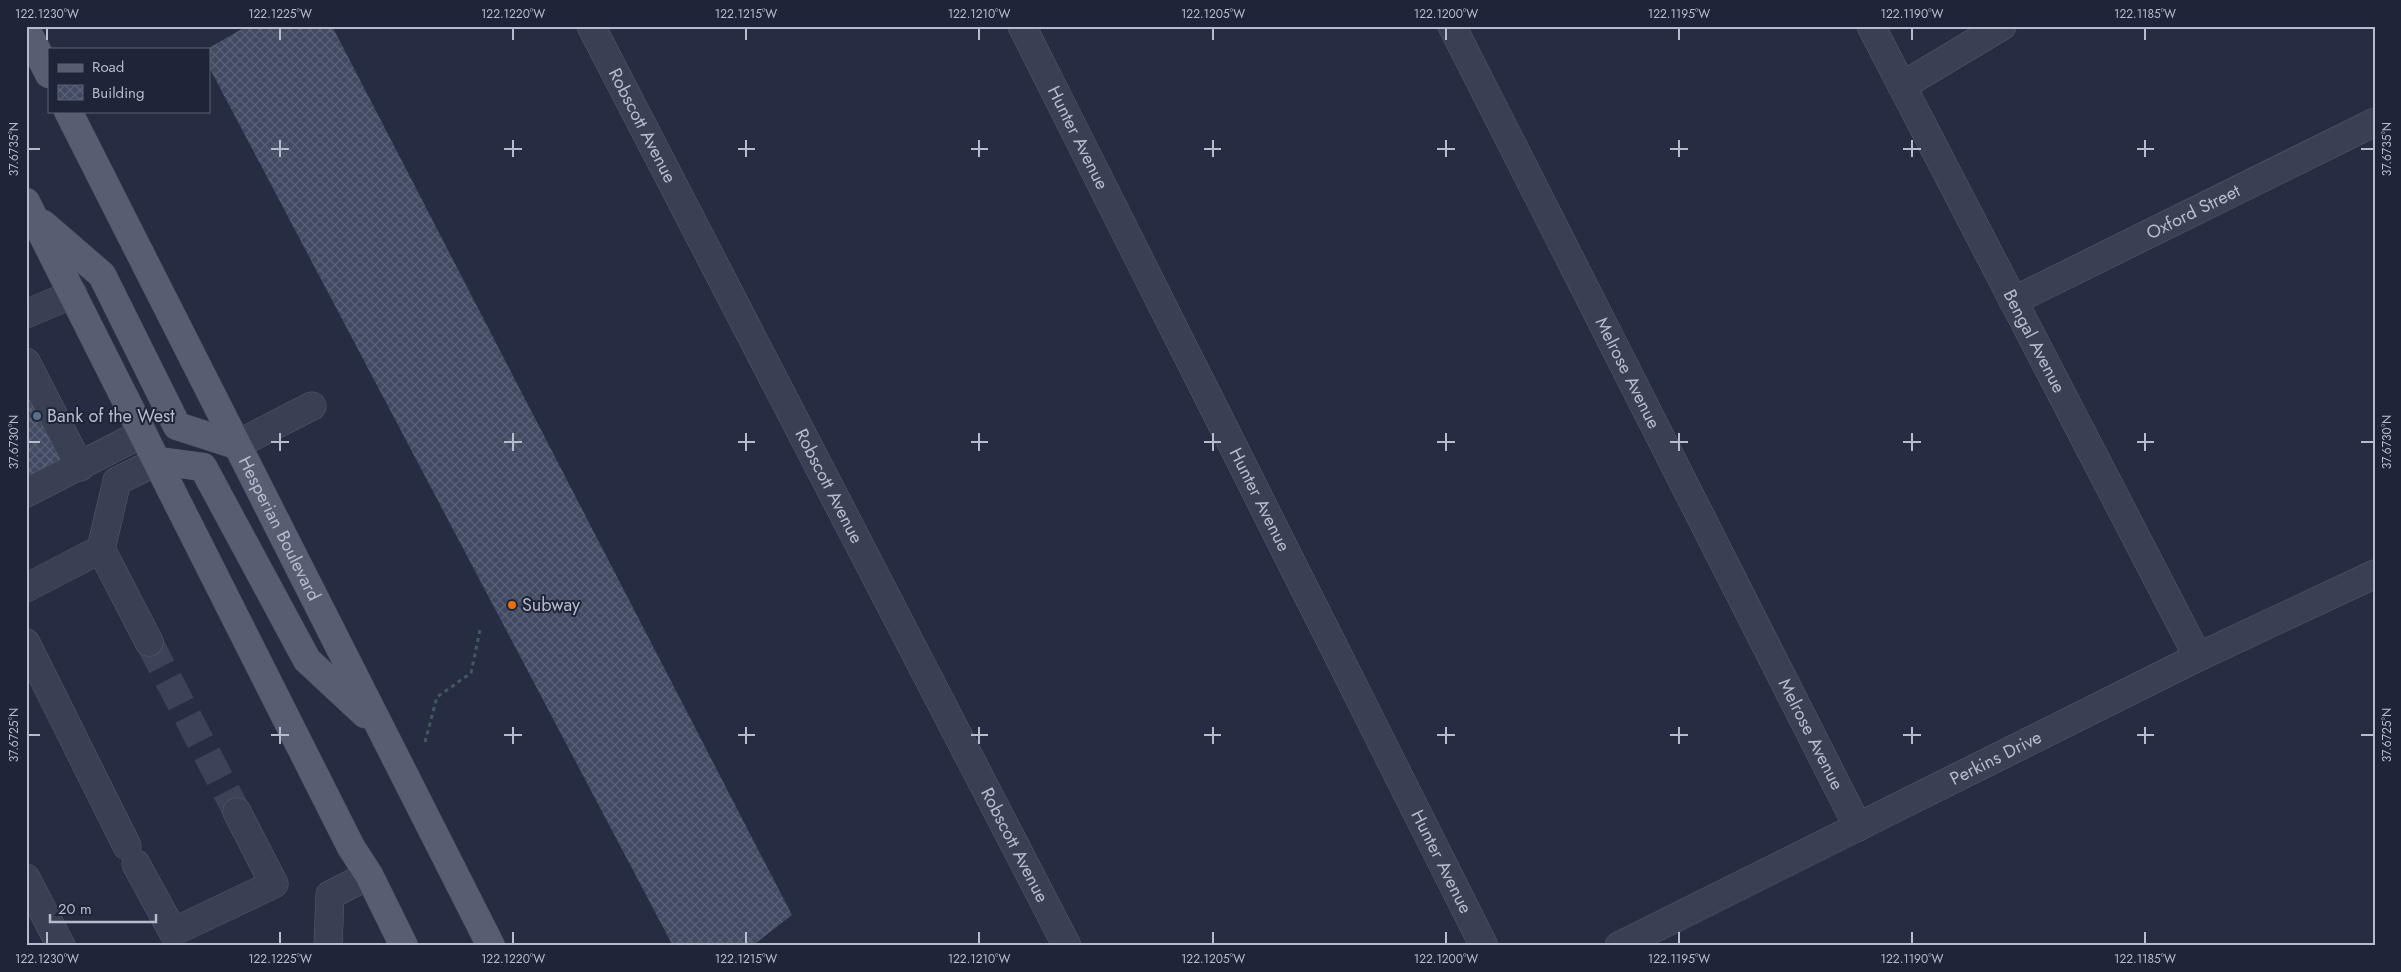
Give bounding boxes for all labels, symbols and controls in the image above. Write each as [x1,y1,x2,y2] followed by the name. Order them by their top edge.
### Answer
[15,5,79,23] text: 122.1230°W
[248,5,312,23] text: 122.1225°W
[481,5,545,23] text: 122.1220°W
[715,5,777,23] text: 122.1215°W
[948,5,1010,23] text: 122.1210°W
[1181,5,1245,23] text: 122.1205°W
[1414,5,1478,23] text: 122.1200°W
[1648,5,1710,23] text: 122.1195°W
[1881,5,1944,23] text: 122.1190°W
[2114,5,2176,23] text: 122.1185°W
[48,48,210,112] legend
[92,56,124,78] text: Road
[602,64,683,187] street label: Robscott Avenue
[1041,81,1115,194] street label: Hunter Avenue
[92,82,144,104] text: Building
[5,122,23,176] text: 37.6735°N
[2378,122,2396,176] text: 37.6735°N
[2142,177,2245,246] street label: Oxford Street
[1997,285,2072,398] street label: Bengal Avenue
[1589,313,1667,433] street label: Melrose Avenue
[47,403,175,429] place label: Bank of the West
[31,410,43,422] marker: Bank of the West
[5,415,23,469] text: 37.6730°N
[2378,415,2396,469] text: 37.6730°N
[789,424,870,548] street label: Robscott Avenue
[1223,443,1297,556] street label: Hunter Avenue
[232,452,327,605] street label: Hesperian Boulevard
[522,592,580,618] place label: Subway
[506,599,518,611] marker: Subway
[1772,674,1850,794] street label: Melrose Avenue
[5,708,23,762] text: 37.6725°N
[2378,708,2396,762] text: 37.6725°N
[1945,724,2046,792] street label: Perkins Drive
[974,783,1055,907] street label: Robscott Avenue
[1405,805,1479,918] street label: Hunter Avenue
[50,892,156,924] scale bar
[58,898,92,920] text: 20 m
[15,950,79,968] text: 122.1230°W
[248,950,312,968] text: 122.1225°W
[481,950,545,968] text: 122.1220°W
[715,950,777,968] text: 122.1215°W
[948,950,1010,968] text: 122.1210°W
[1181,950,1245,968] text: 122.1205°W
[1414,950,1478,968] text: 122.1200°W
[1648,950,1710,968] text: 122.1195°W
[1881,950,1944,968] text: 122.1190°W
[2114,950,2176,968] text: 122.1185°W

